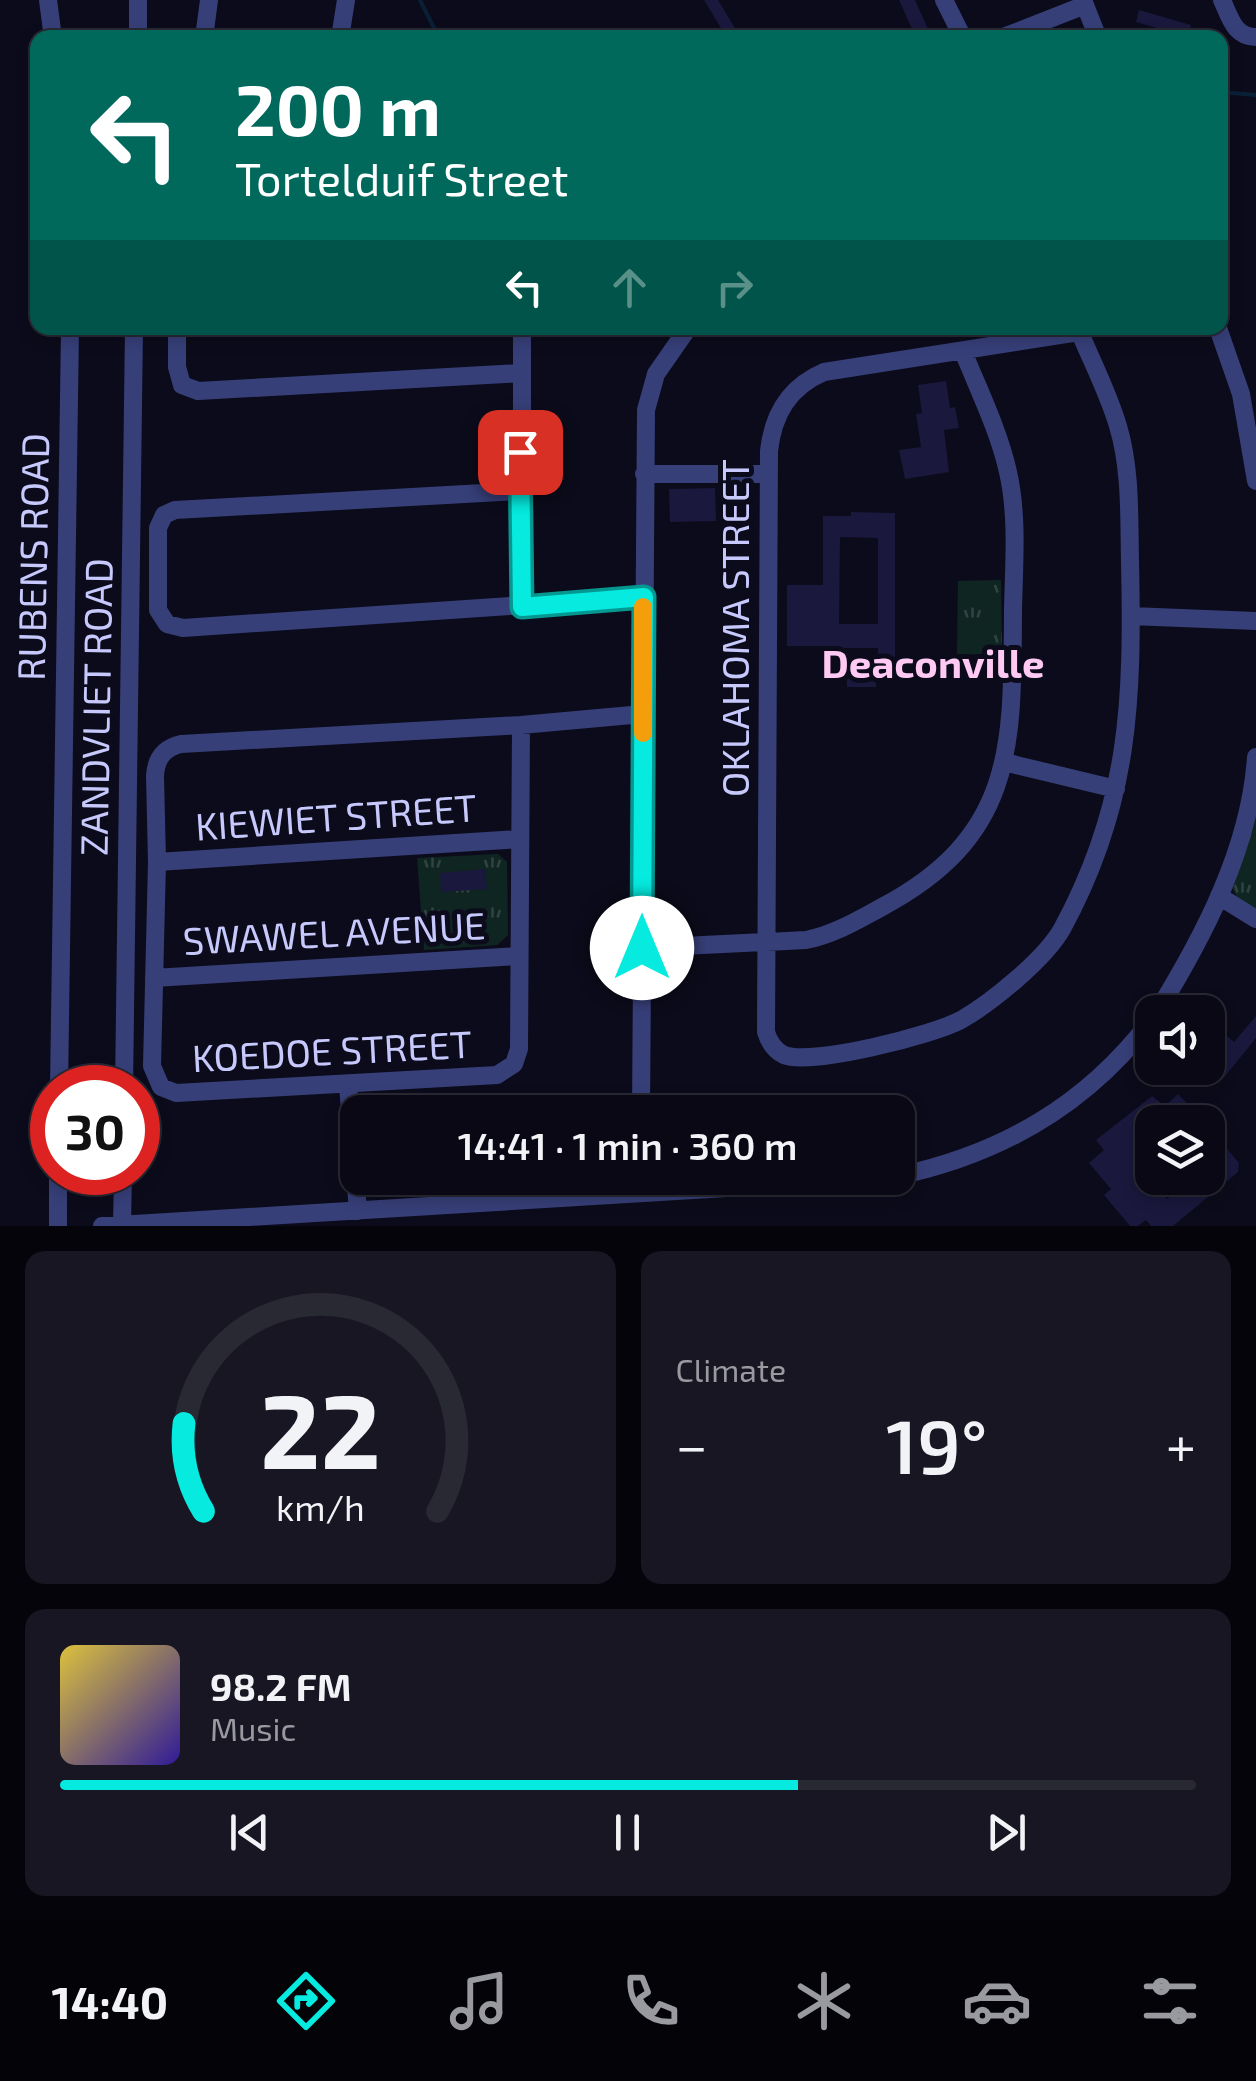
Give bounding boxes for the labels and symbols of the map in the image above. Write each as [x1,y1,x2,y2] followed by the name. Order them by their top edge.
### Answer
[478,410,563,495] pin
[7,433,57,681] street label: RUBENS ROAD
[711,459,757,797] street label: OKLAHOMA STREET
[69,558,121,856] street label: ZANDVLIET ROAD
[822,638,1044,686] district label: Deaconville
[194,783,478,849] street label: KIEWIET STREET
[590,896,694,1000] position arrow
[181,901,486,963] street label: SWAWEL AVENUE
[191,1020,473,1080] street label: KOEDOE STREET
[30,1065,160,1195] speed limit sign: 30

